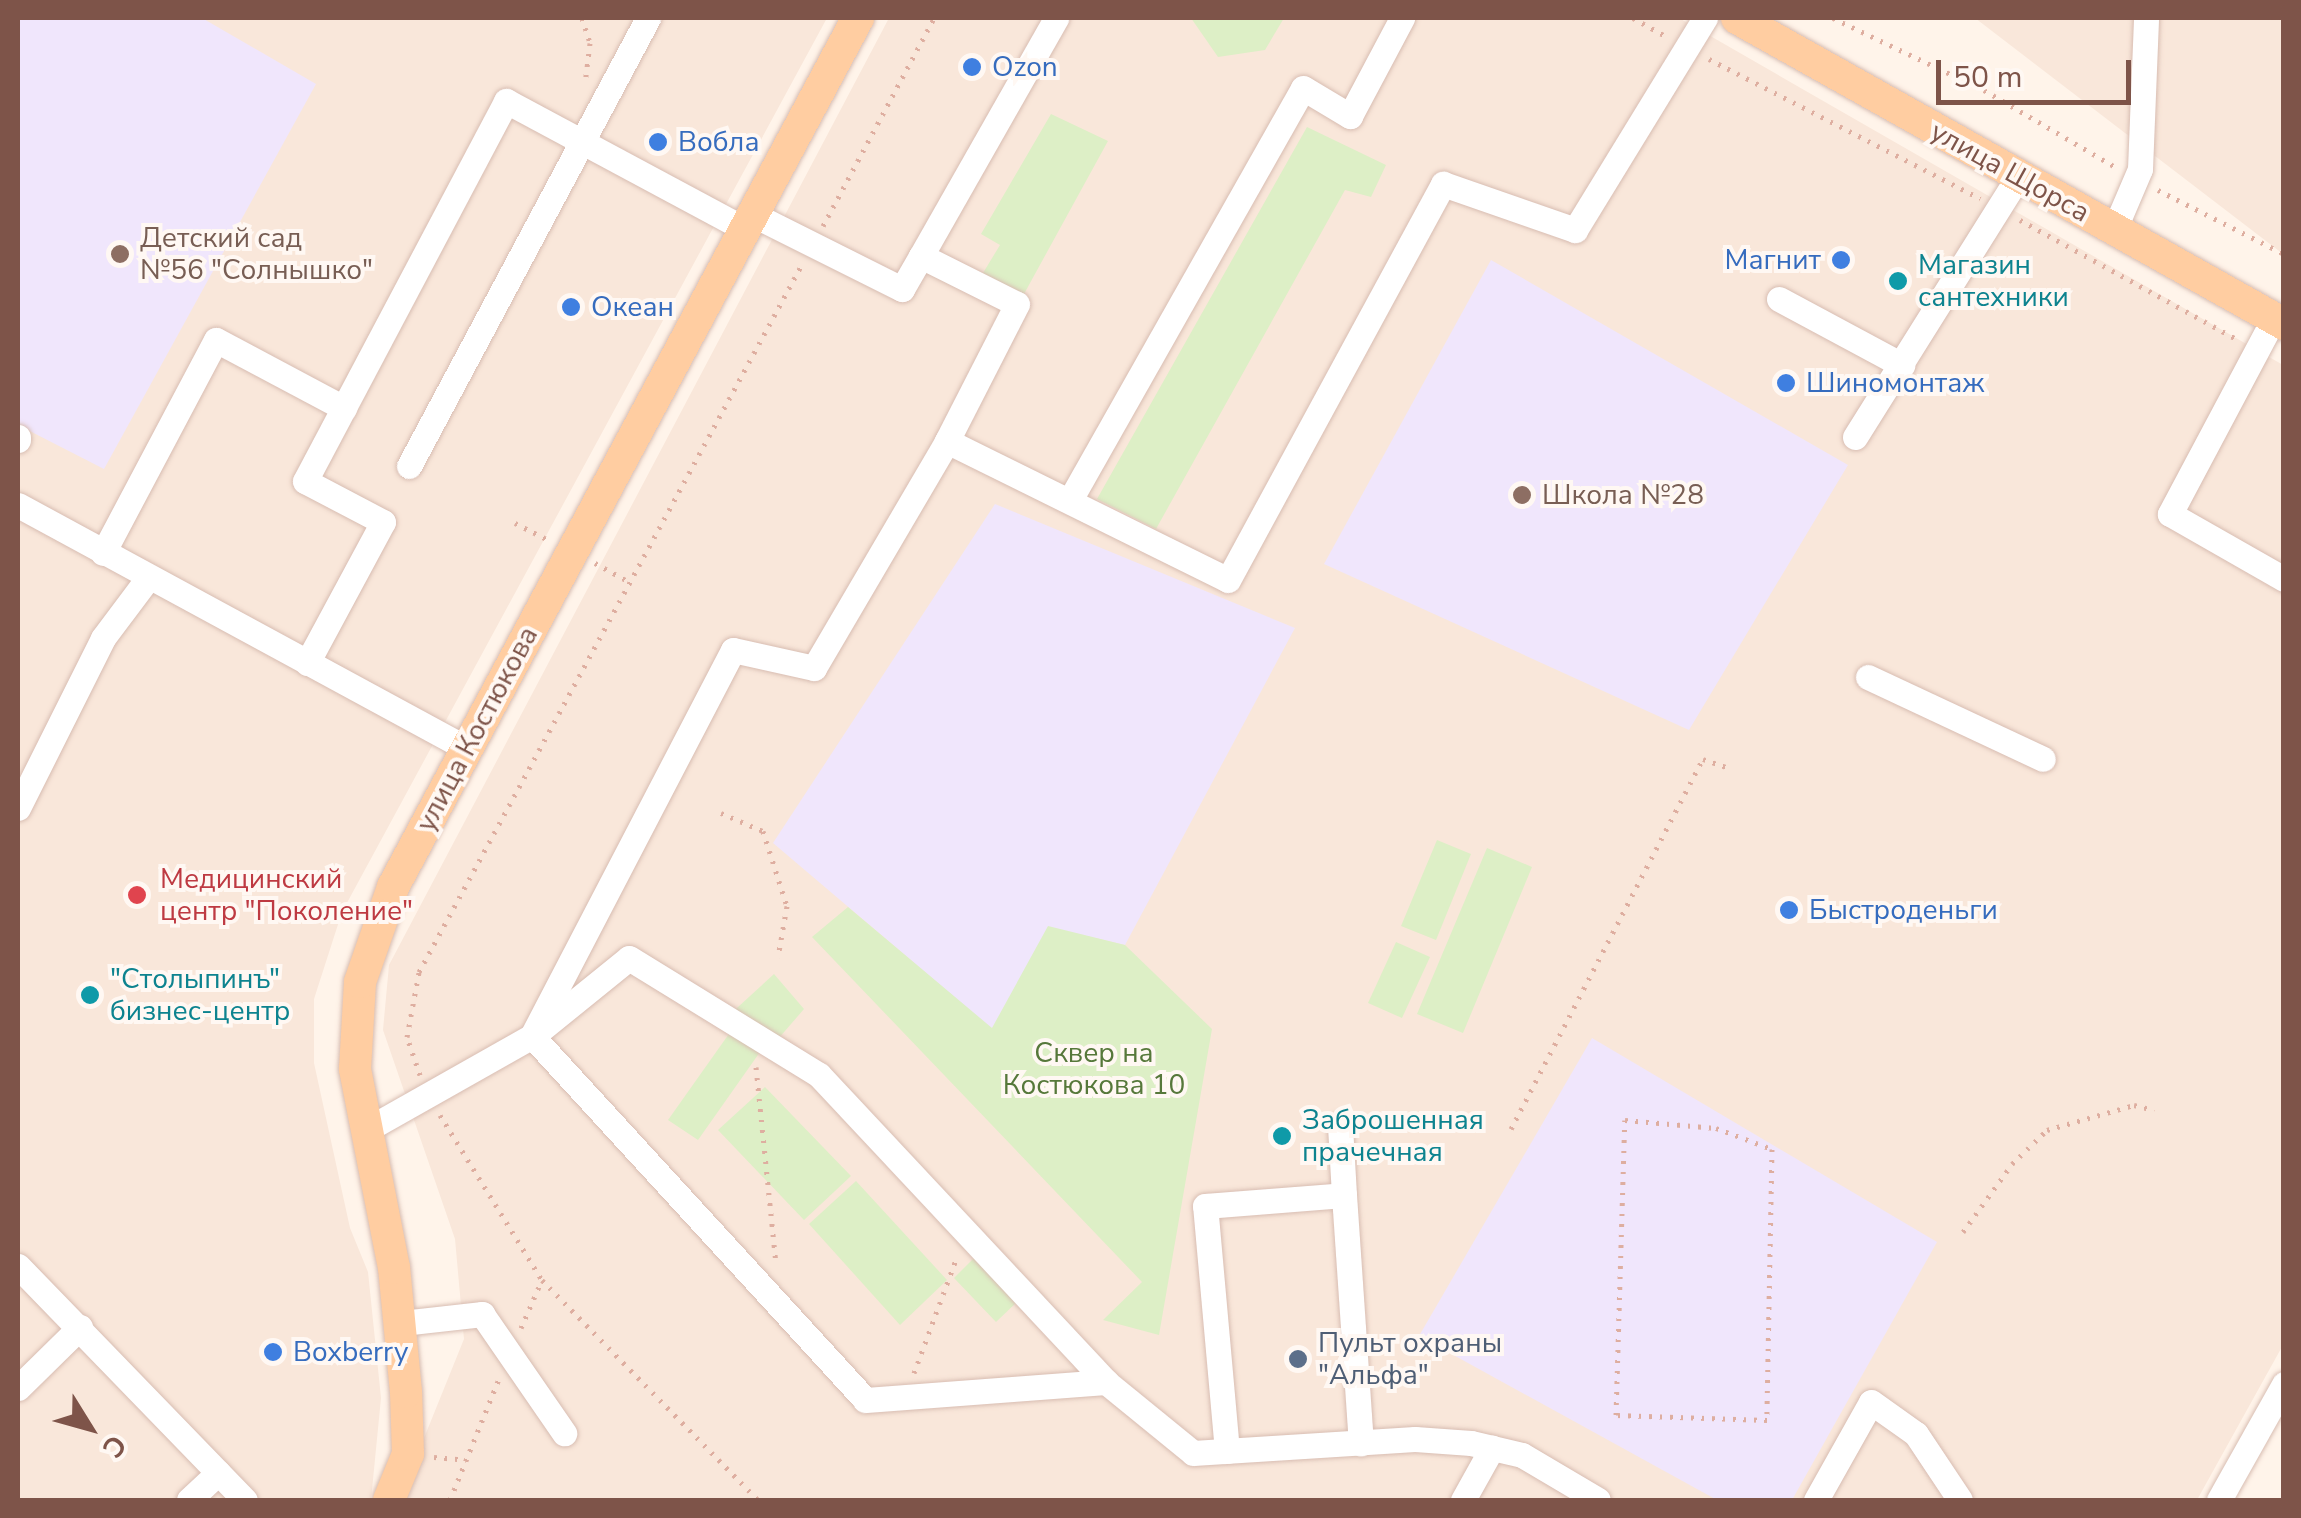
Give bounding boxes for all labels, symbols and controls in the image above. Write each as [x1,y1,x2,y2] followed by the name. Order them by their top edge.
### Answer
[1941,40,2136,102] scale bar
[992,50,1058,84] place label: Ozon
[961,56,983,78] marker: Ozon
[1953,57,2022,98] text: 50 m
[1925,115,2095,229] street label: улица Щорса
[678,125,760,159] place label: Вобла
[647,131,669,153] marker: Вобла
[140,221,373,287] place label: Детский сад №56 "Солнышко"
[109,243,131,265] marker: Детский сад №56 "Солнышко"
[1725,243,1821,277] place label: Магнит
[1918,248,2069,314] place label: Магазин сантехники
[1830,249,1852,271] marker: Магнит
[1887,270,1909,292] marker: Магазин сантехники
[591,290,674,324] place label: Океан
[560,296,582,318] marker: Океан
[1806,366,1984,400] place label: Шиномонтаж
[1775,372,1797,394] marker: Шиномонтаж
[1542,478,1704,512] place label: Школа №28
[1511,484,1533,506] marker: Школа №28
[409,621,545,837] street label: улица Костюкова
[160,862,413,928] place label: Медицинский центр "Поколение"
[124,882,150,908] marker: Медицинский центр "Поколение"
[1809,893,1998,927] place label: Быстроденьги
[1778,899,1800,921] marker: Быстроденьги
[110,962,290,1028] place label: "Столыпинъ" бизнес-центр
[79,984,101,1006] marker: "Столыпинъ" бизнес-центр
[1003,1036,1185,1102] park label: Сквер на Костюкова 10
[1302,1103,1484,1169] place label: Заброшенная прачечная
[1271,1125,1293,1147] marker: Заброшенная прачечная
[1318,1326,1502,1392] place label: Пульт охраны "Альфа"
[293,1335,408,1369] place label: Boxberry
[262,1341,284,1363] marker: Boxberry
[1287,1348,1309,1370] marker: Пульт охраны "Альфа"
[40,1378,140,1478] north arrow
[93,1427,135,1465] text: С

